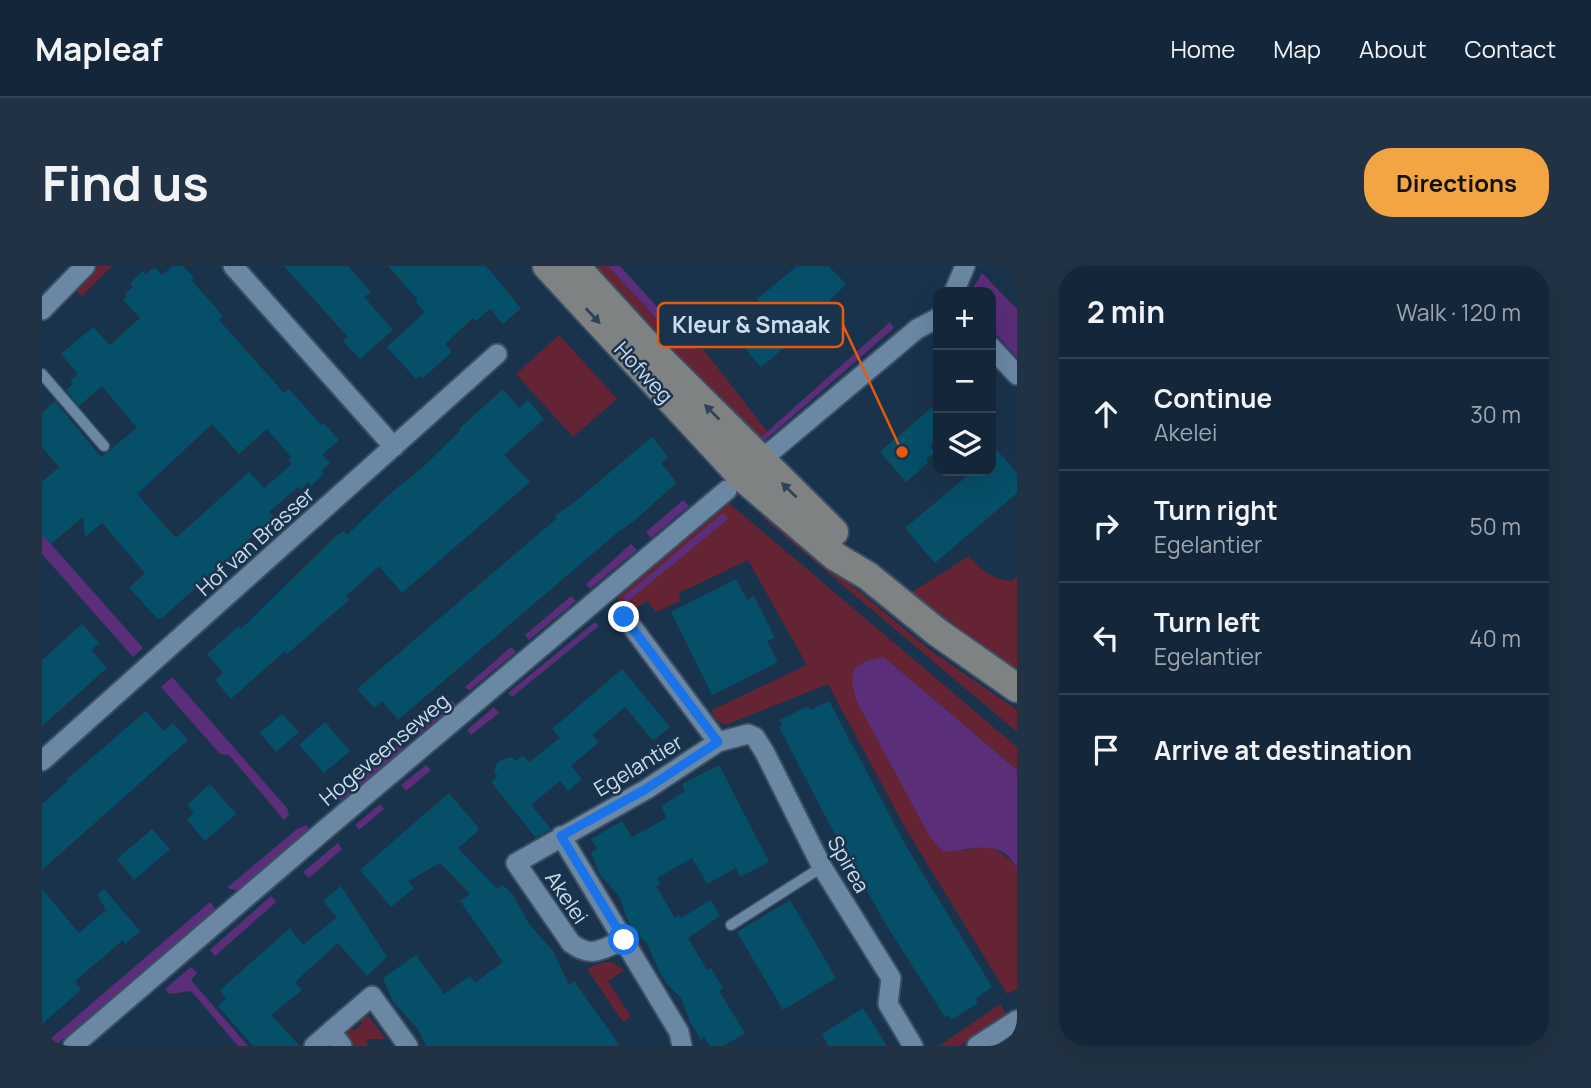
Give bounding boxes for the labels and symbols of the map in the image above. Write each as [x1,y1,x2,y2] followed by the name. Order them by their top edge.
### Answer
[658,303,843,347] callout: Kleur & Smaak
[585,307,601,324] one-way arrow
[672,308,831,340] text: Kleur & Smaak
[608,335,680,409] street label: Hofweg
[703,404,720,421] one-way arrow
[190,480,321,602] street label: Hof van Brasser
[781,481,798,498] one-way arrow
[608,601,639,632] route end
[313,686,455,812] street label: Hogeveenseweg
[588,727,688,802] street label: Egelantier
[822,830,876,898] street label: Spirea
[539,865,595,929] street label: Akelei
[608,924,639,955] route start

